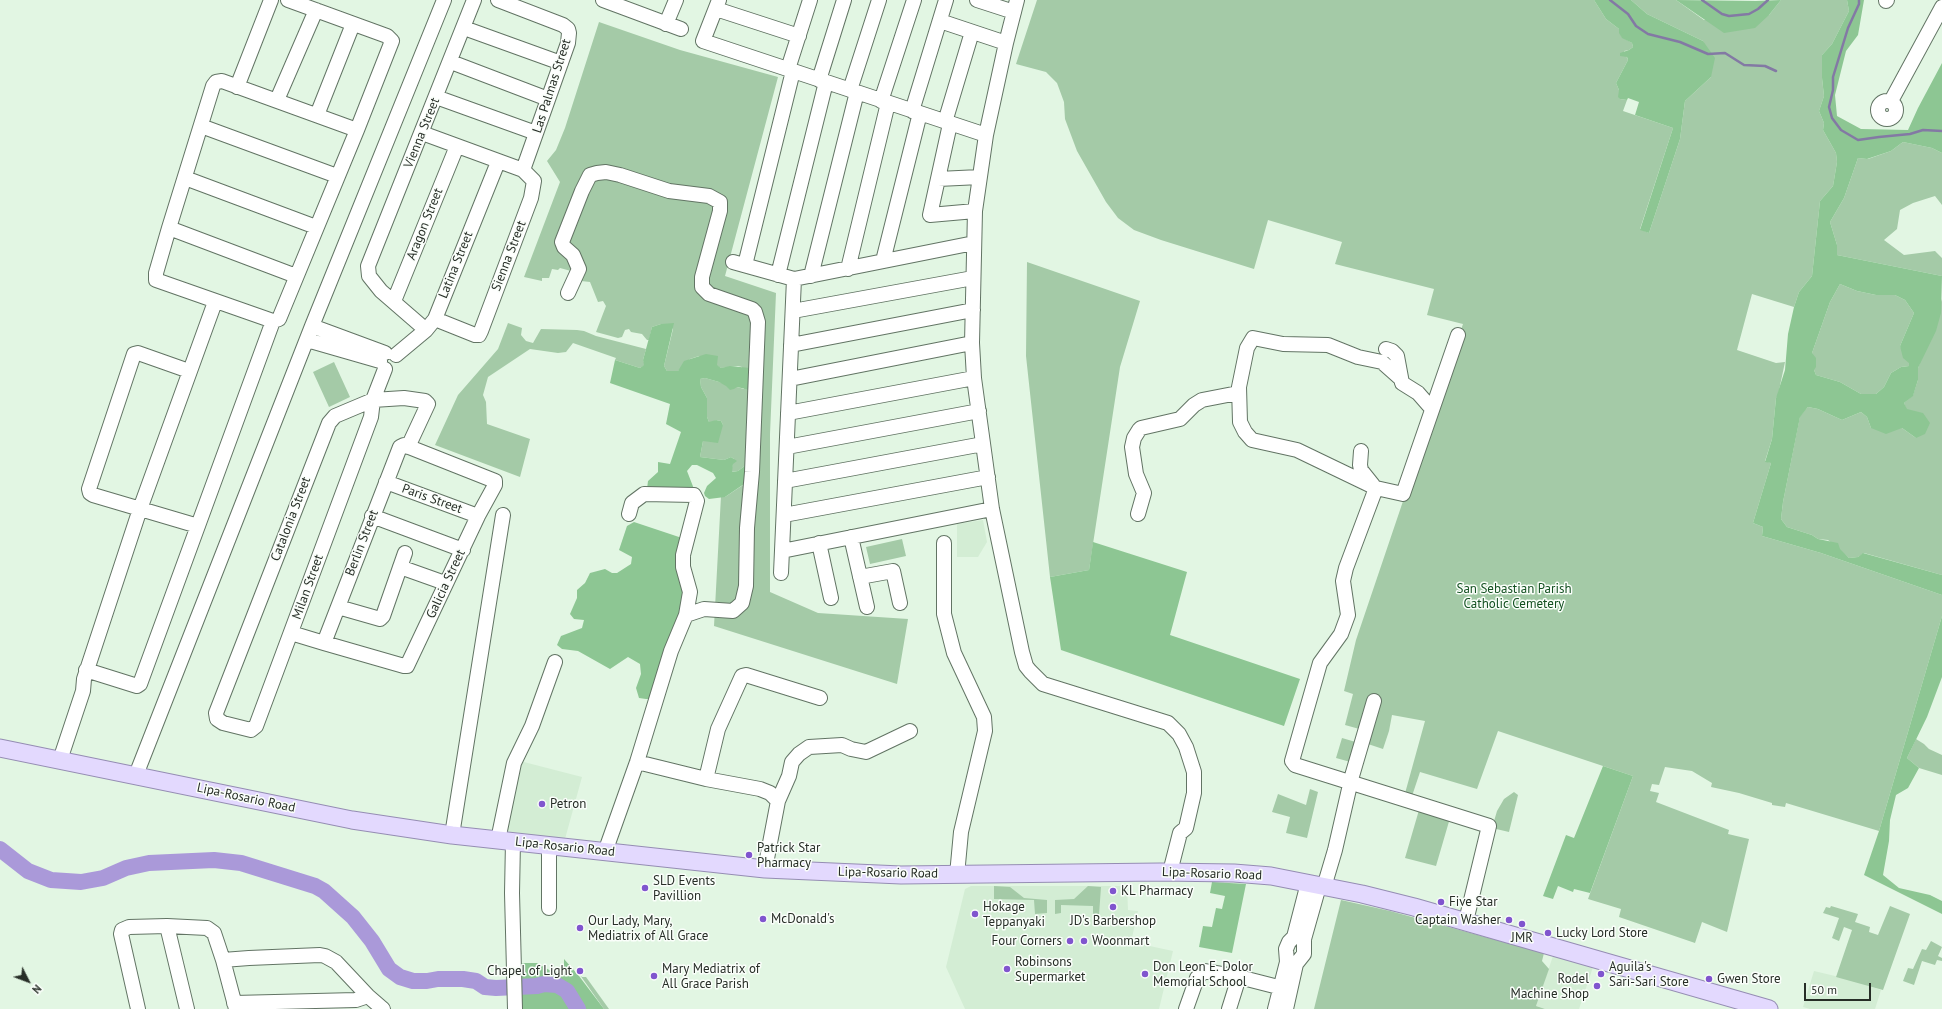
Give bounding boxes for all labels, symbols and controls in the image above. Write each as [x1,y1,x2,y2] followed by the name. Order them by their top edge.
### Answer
[529,37,575,135] street label: Las Palmas Street
[401,95,443,171] street label: Vienna Street
[403,186,447,262] street label: Aragon Street
[488,219,530,293] street label: Sienna Street
[435,229,477,301] street label: Latina Street
[268,475,314,563] street label: Catalonia Street
[400,481,464,517] street label: Paris Street
[342,508,382,578] street label: Berlin Street
[423,547,469,621] street label: Galicia Street
[289,552,327,622] street label: Milan Street
[1456,581,1572,612] park label: San Sebastian Parish Catholic Cemetery
[195,780,297,816] street label: Lipa-Rosario Road
[550,796,586,812] place label: Petron
[537,799,547,809] marker: Petron
[514,834,616,860] street label: Lipa-Rosario Road
[757,840,820,871] place label: Patrick Star Pharmacy
[744,850,754,860] marker: Patrick Star Pharmacy
[838,864,938,882] street label: Lipa-Rosario Road
[1162,864,1262,884] street label: Lipa-Rosario Road
[653,873,715,904] place label: SLD Events Pavillion
[640,883,650,893] marker: SLD Events Pavillion
[1121,883,1193,899] place label: KL Pharmacy
[1108,886,1118,896] marker: KL Pharmacy
[1449,894,1498,910] place label: Five Star
[1436,897,1446,907] marker: Five Star
[983,899,1045,930] place label: Hokage Teppanyaki
[1108,902,1118,912] marker: JD's Barbershop
[970,909,980,919] marker: Hokage Teppanyaki
[771,911,834,927] place label: McDonald's
[1415,912,1501,928] place label: Captain Washer
[588,913,708,944] place label: Our Lady, Mary, Mediatrix of All Grace
[1070,913,1156,929] place label: JD's Barbershop
[758,914,768,924] marker: McDonald's
[1504,915,1514,925] marker: Captain Washer
[1517,919,1527,929] marker: JMR
[575,923,585,933] marker: Our Lady, Mary, Mediatrix of All Grace
[1556,925,1648,941] place label: Lucky Lord Store
[1543,928,1553,938] marker: Lucky Lord Store
[1511,930,1533,946] place label: JMR
[991,933,1062,949] place label: Four Corners
[1092,933,1149,949] place label: Woonmart
[1065,936,1075,946] marker: Four Corners
[1079,936,1089,946] marker: Woonmart
[1015,954,1085,985] place label: Robinsons Supermarket
[1153,959,1253,990] place label: Don Leon E. Dolor Memorial School
[1609,959,1689,990] place label: Aguila's Sari-Sari Store
[8,961,48,1001] north arrow
[662,961,760,992] place label: Mary Mediatrix of All Grace Parish
[487,963,572,979] place label: Chapel of Light
[1002,964,1012,974] marker: Robinsons Supermarket
[575,966,585,976] marker: Chapel of Light
[1140,969,1150,979] marker: Don Leon E. Dolor Memorial School
[1596,969,1606,979] marker: Aguila's Sari-Sari Store
[649,971,659,981] marker: Mary Mediatrix of All Grace Parish
[1511,971,1589,1002] place label: Rodel Machine Shop
[1717,971,1781,987] place label: Gwen Store
[1704,974,1714,984] marker: Gwen Store
[1806,975,1873,1001] scale bar
[1592,981,1602,991] marker: Rodel Machine Shop
[29,982,45,996] text: N
[1811,982,1837,997] text: 50 m

